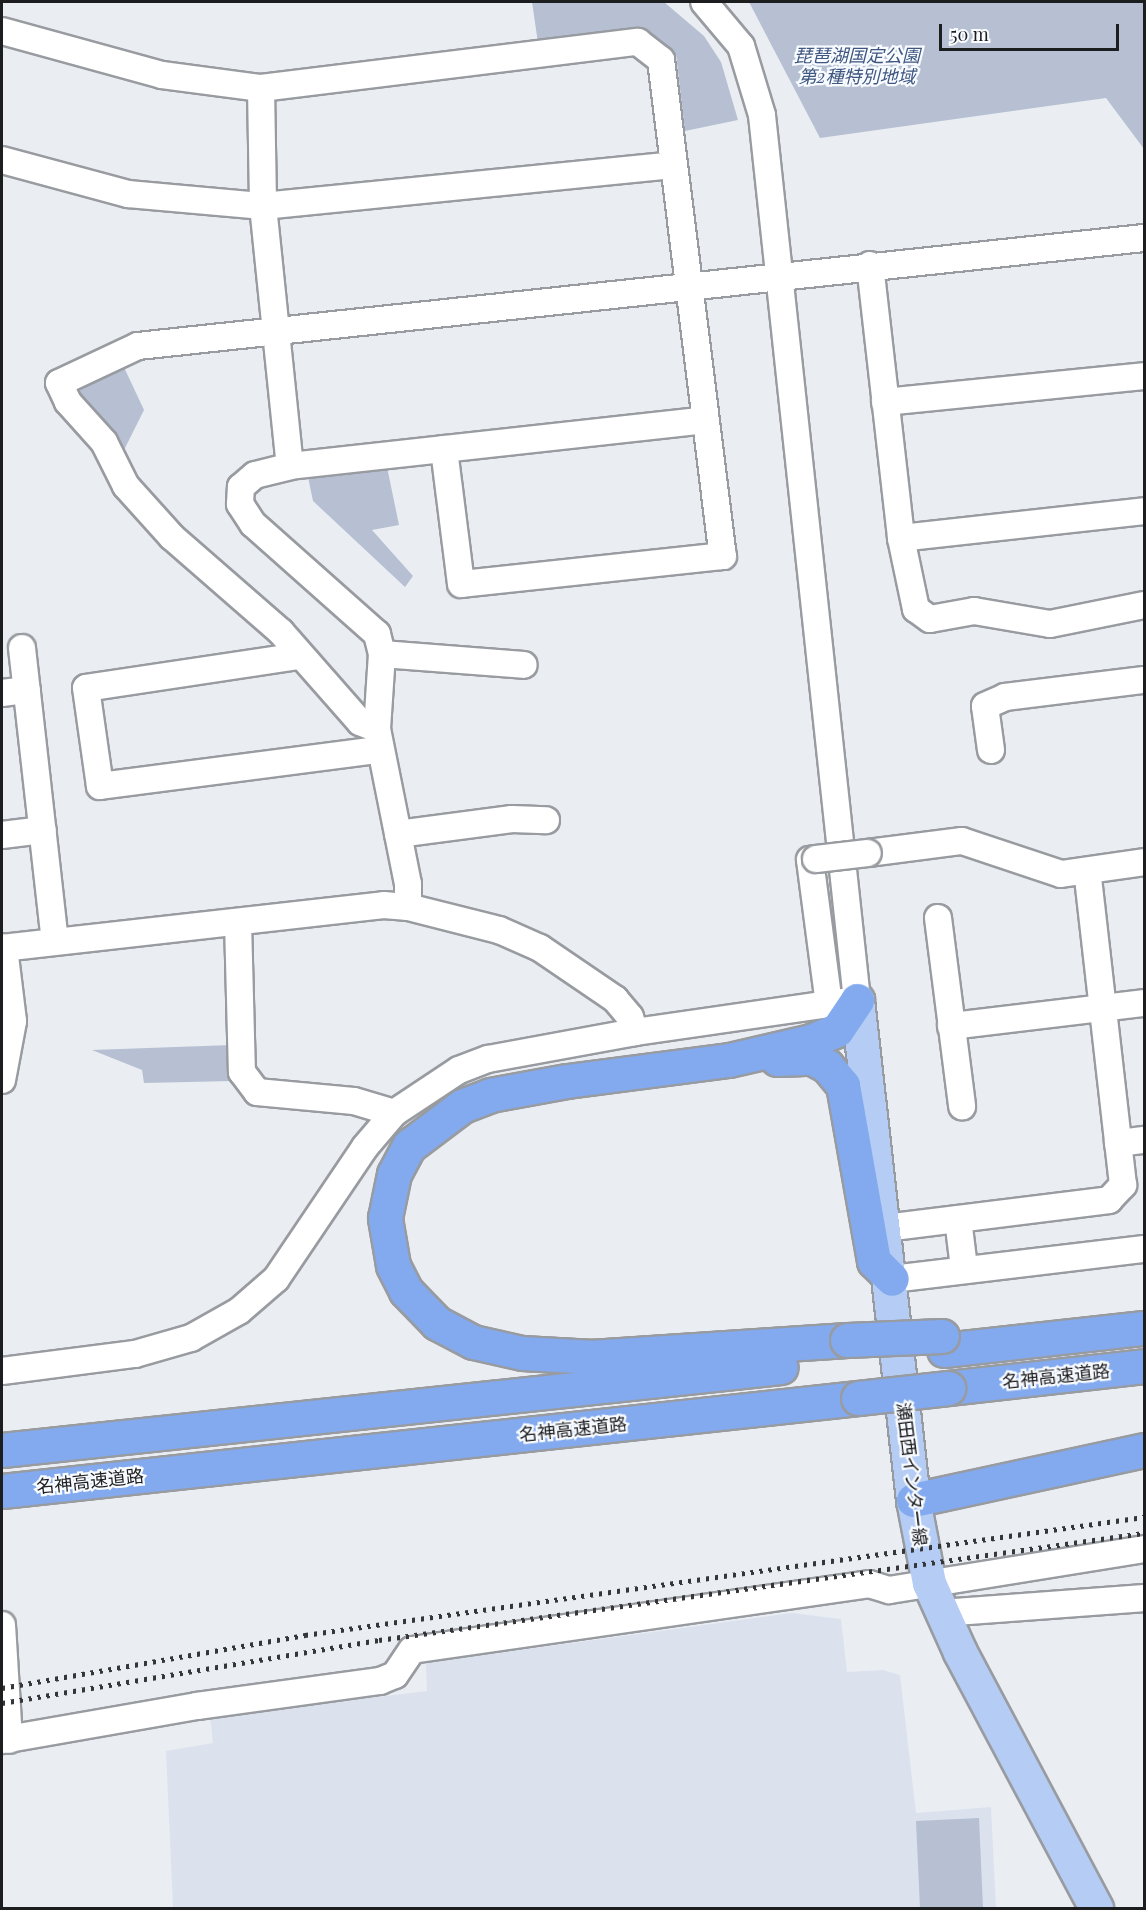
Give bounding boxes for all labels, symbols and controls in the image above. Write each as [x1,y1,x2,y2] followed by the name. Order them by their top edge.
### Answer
[942,12,1122,50] scale bar
[950,22,989,46] text: 50 m
[794,45,920,88] park label: 琵琶湖国定公園 第2種特別地域
[1001,1360,1111,1392] street label: 名神高速道路
[893,1401,931,1547] street label: 瀬田西インター線
[518,1413,628,1445] street label: 名神高速道路
[35,1465,145,1497] street label: 名神高速道路

